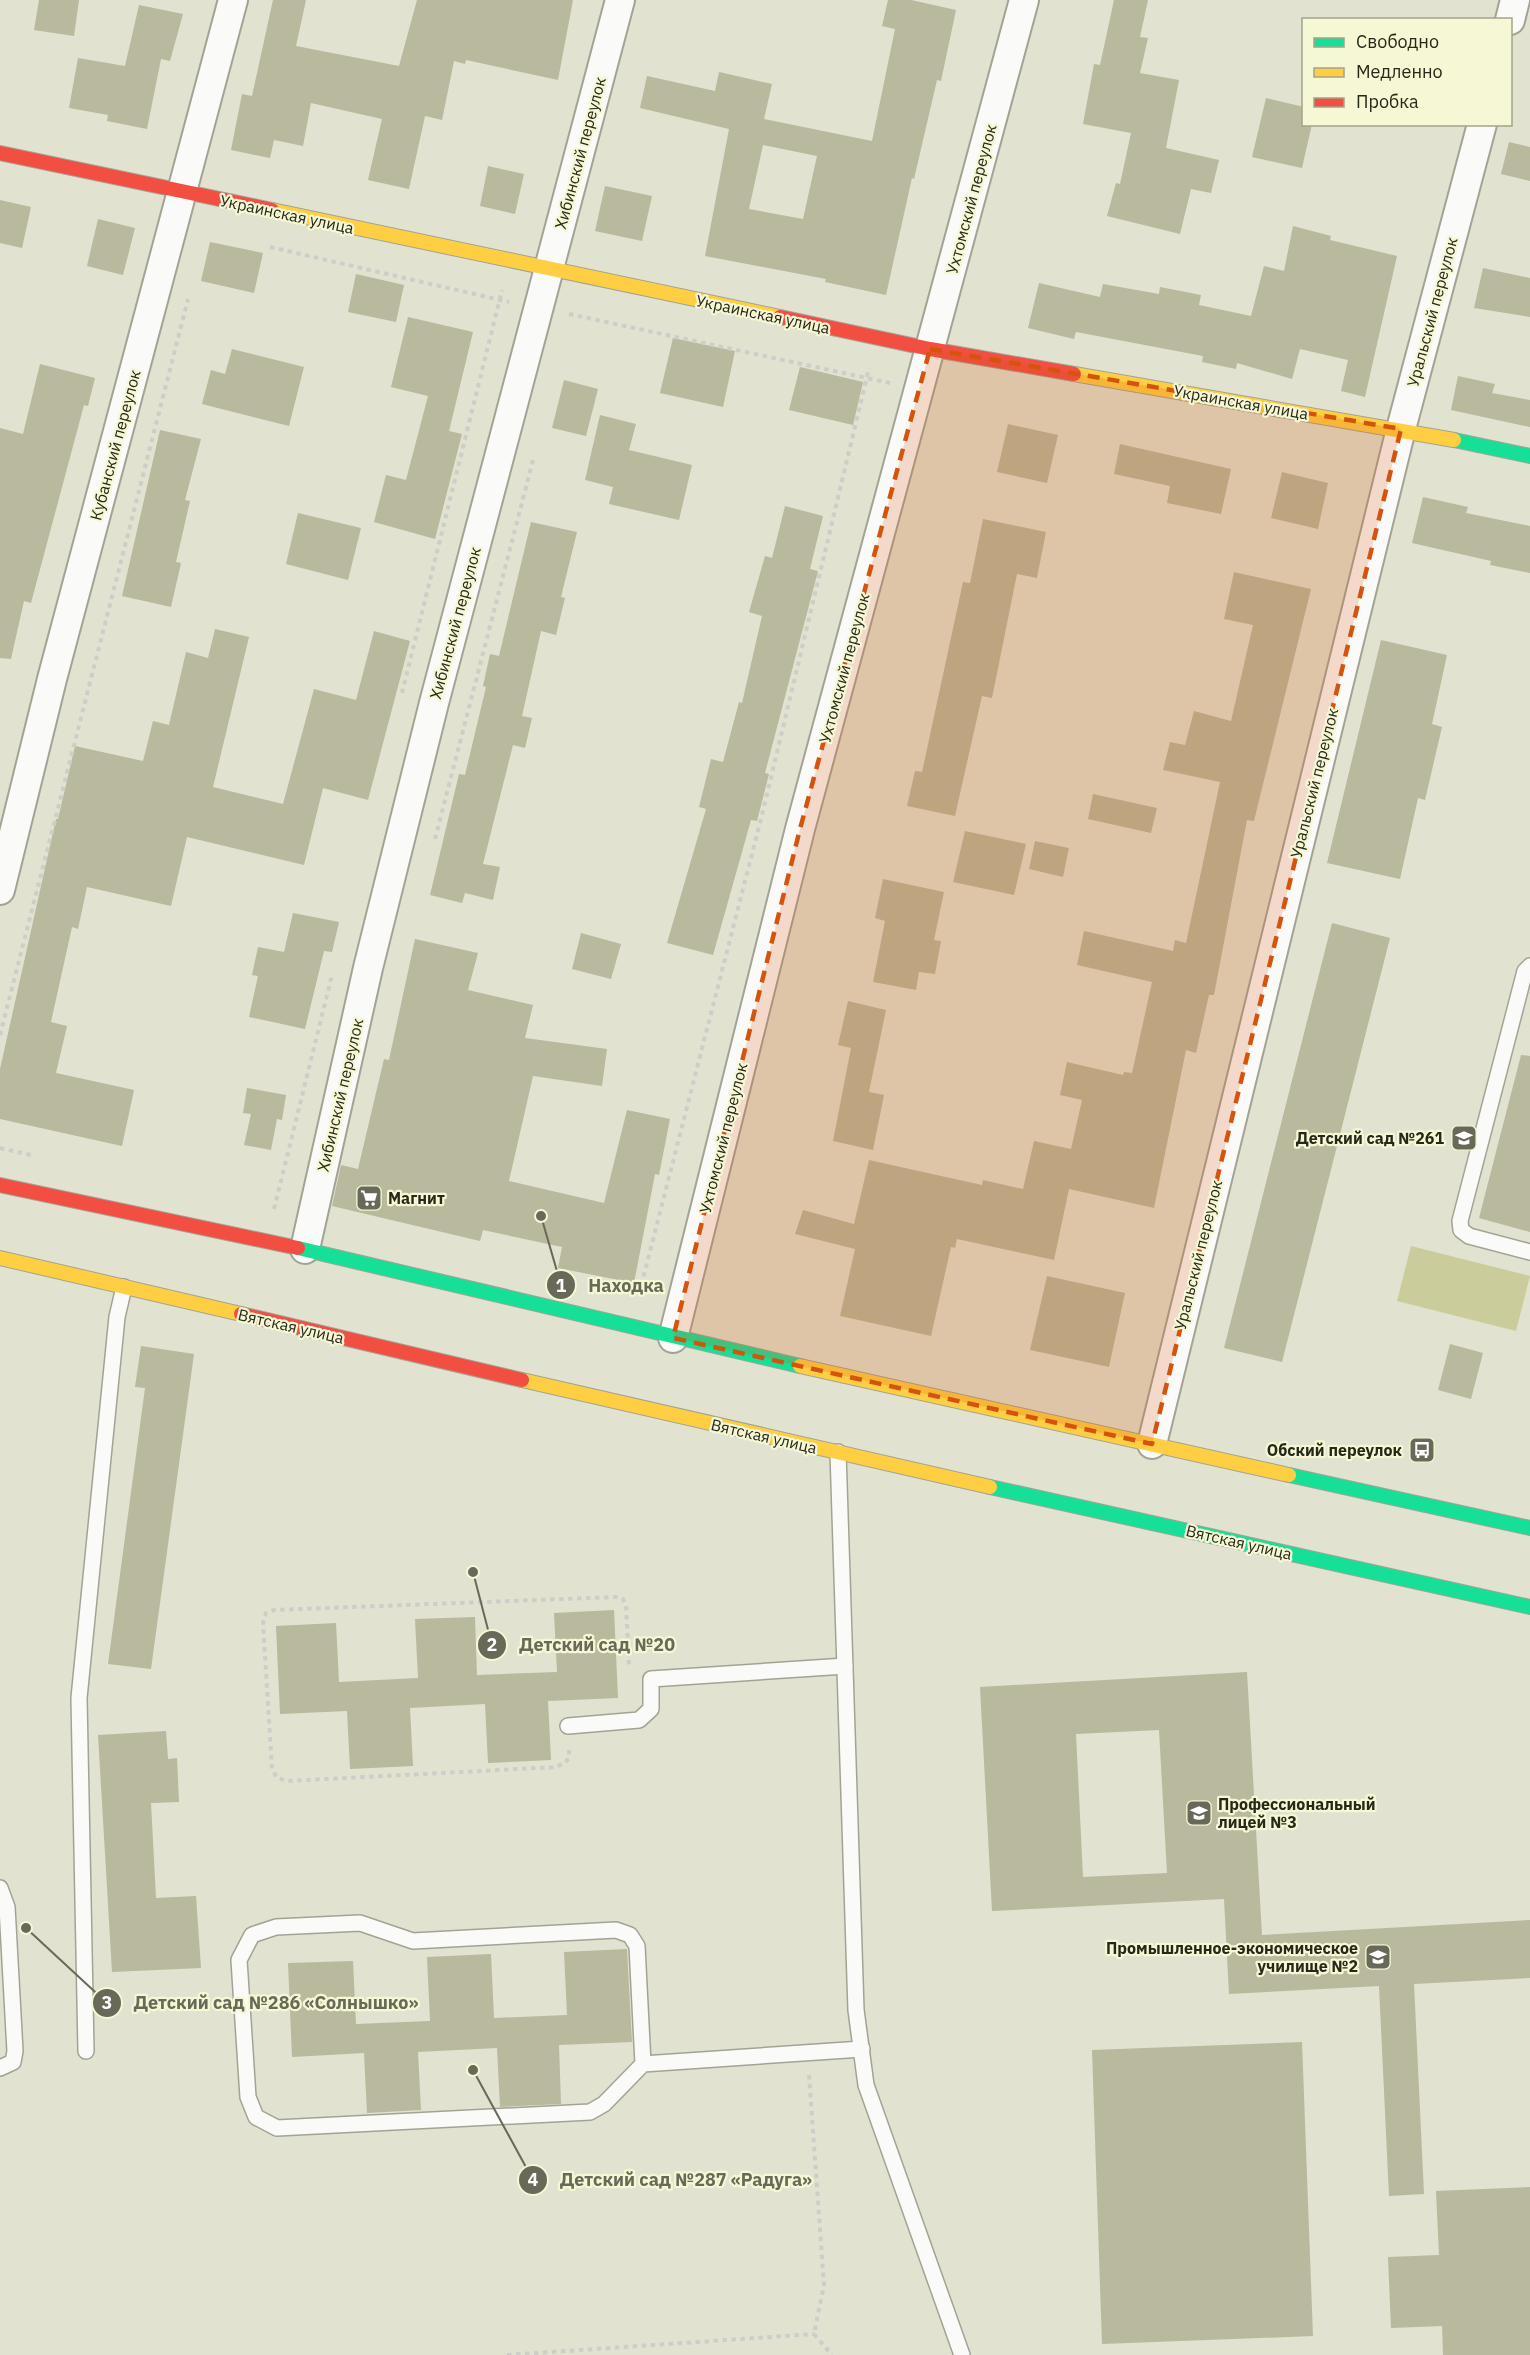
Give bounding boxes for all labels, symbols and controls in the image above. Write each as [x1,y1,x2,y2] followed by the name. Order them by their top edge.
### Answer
[1302,18,1512,126] legend
[1356,30,1439,53] text: Свободно
[1356,60,1443,83] text: Медленно
[550,74,610,231] street label: Хибинский переулок
[1356,90,1419,113] text: Пробка
[941,122,1001,276] street label: Ухтомский переулок
[218,190,356,238] street label: Украинская улица
[1402,235,1462,389] street label: Уральский переулок
[694,290,832,338] street label: Украинская улица
[85,367,145,522] street label: Кубанский переулок
[1172,380,1310,424] street label: Украинская улица
[425,544,485,701] street label: Хибинский переулок
[814,591,874,745] street label: Ухтомский переулок
[1286,706,1342,860] street label: Уральский переулок
[313,1016,367,1174] street label: Хибинский переулок
[695,1060,751,1215] street label: Ухтомский переулок
[1449,1123,1479,1153] school or university icon: Детский сад №261
[1296,1128,1444,1148] place label: Детский сад №261
[1170,1178,1226,1332] street label: Уральский переулок
[354,1183,384,1213] supermarket icon: Магнит
[388,1188,445,1208] place label: Магнит
[546,1267,676,1303] callout: Находка
[556,1274,567,1297] text: 1
[588,1274,664,1297] text: Находка
[236,1304,346,1348] street label: Вятская улица
[709,1414,819,1458] street label: Вятская улица
[1407,1435,1437,1465] bus stop icon: Обский переулок
[1267,1440,1402,1460] place label: Обский переулок
[1184,1520,1294,1564] street label: Вятская улица
[477,1627,687,1663] callout: Детский сад №20
[487,1633,497,1656] text: 2
[519,1633,675,1656] text: Детский сад №20
[1218,1794,1376,1832] place label: Профессиональный лицей №3
[1184,1798,1214,1828] school or university icon: Профессиональный лицей №3
[1106,1938,1358,1976] place label: Промышленное-экономическое училище №2
[1363,1942,1393,1972] school or university icon: Промышленное-экономическое училище №2
[92,1985,431,2021] callout: Детский сад №286 «Солнышко»
[102,1991,112,2014] text: 3
[134,1991,418,2014] text: Детский сад №286 «Солнышко»
[518,2162,824,2198] callout: Детский сад №287 «Радуга»
[528,2168,539,2191] text: 4
[560,2168,812,2191] text: Детский сад №287 «Радуга»

